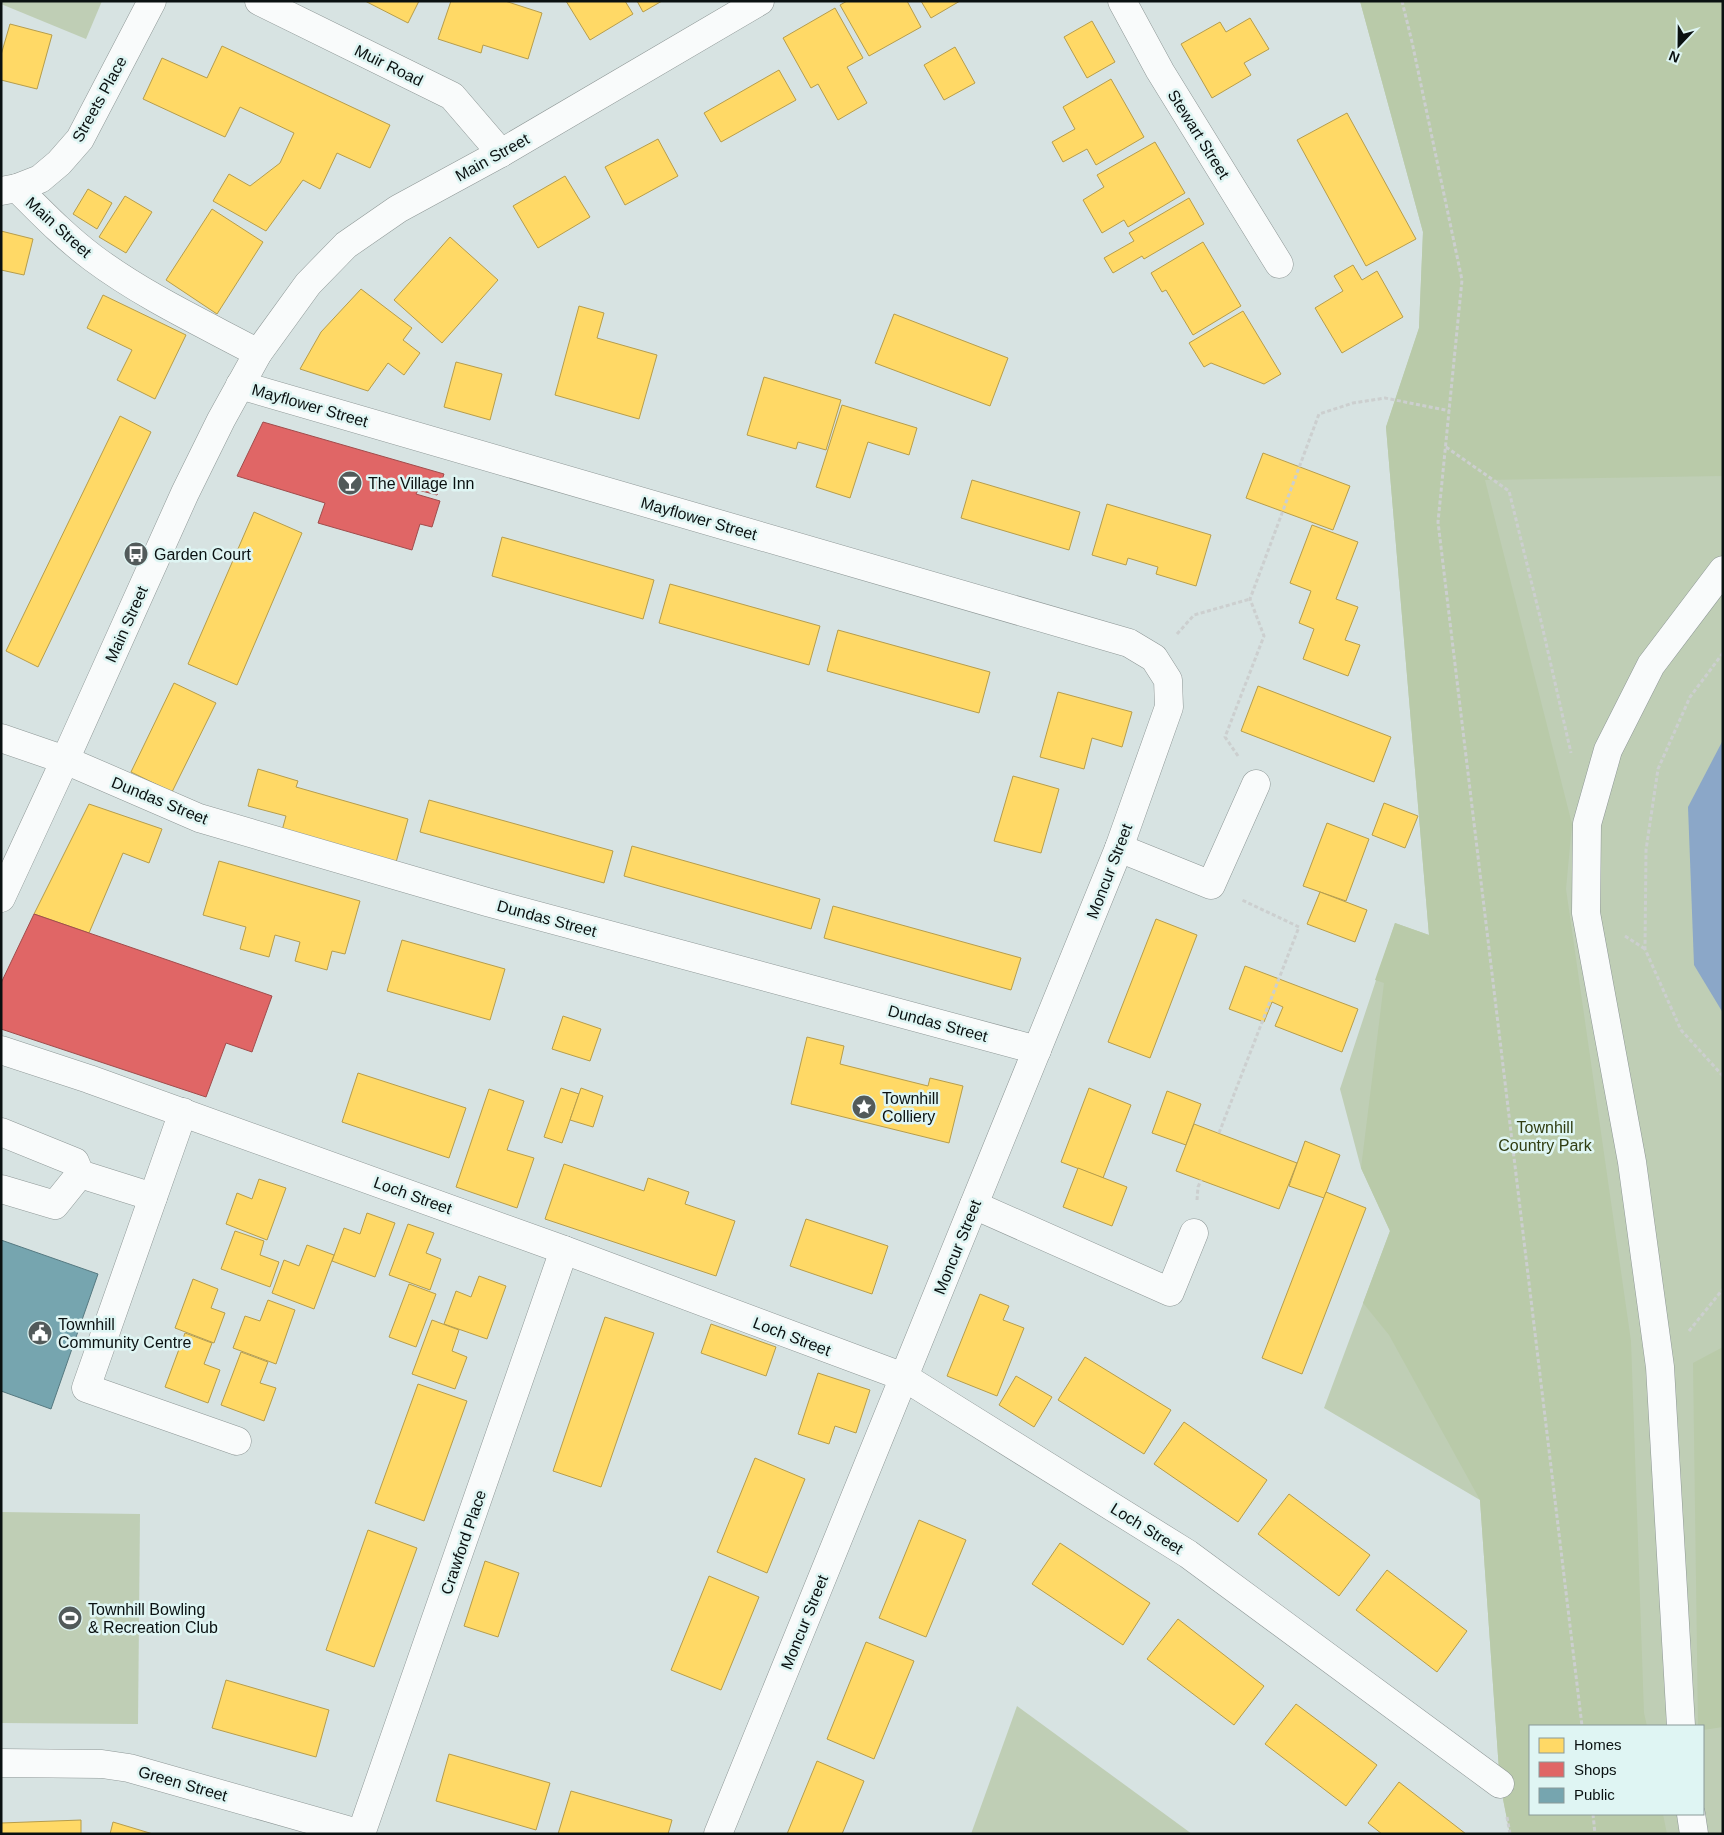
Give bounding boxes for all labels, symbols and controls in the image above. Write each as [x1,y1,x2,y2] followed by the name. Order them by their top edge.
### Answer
[1654,20,1704,70] north arrow
[352,42,426,89] street label: Muir Road
[1666,48,1682,66] text: N
[69,53,130,145] street label: Streets Place
[1165,87,1233,182] street label: Stewart Street
[452,130,533,185] street label: Main Street
[23,194,95,261] street label: Main Street
[250,381,370,430] street label: Mayflower Street
[337,470,363,496] bar icon: The Village Inn
[368,475,474,492] place label: The Village Inn
[639,494,759,543] street label: Mayflower Street
[123,541,149,567] bus stop icon: Garden Court
[154,546,251,563] place label: Garden Court
[102,583,151,665] street label: Main Street
[109,773,211,828] street label: Dundas Street
[1084,821,1136,921] street label: Moncur Street
[495,897,599,940] street label: Dundas Street
[886,1002,990,1045] street label: Dundas Street
[882,1090,939,1125] place label: Townhill Colliery
[851,1094,877,1120] place icon: Townhill Colliery
[1498,1119,1593,1154] park label: Townhill Country Park
[371,1173,455,1218] street label: Loch Street
[931,1197,984,1297] street label: Moncur Street
[751,1314,834,1359] street label: Loch Street
[58,1316,191,1351] place label: Townhill Community Centre
[27,1320,53,1346] public building icon: Townhill Community Centre
[438,1488,489,1597] street label: Crawford Place
[1108,1500,1186,1558] street label: Loch Street
[778,1572,831,1672] street label: Moncur Street
[88,1601,218,1636] place label: Townhill Bowling & Recreation Club
[57,1605,83,1631] sports icon: Townhill Bowling & Recreation Club
[1529,1725,1704,1815] legend
[1574,1736,1622,1753] text: Homes
[1574,1761,1617,1778] text: Shops
[136,1763,230,1804] street label: Green Street
[1574,1786,1615,1803] text: Public

